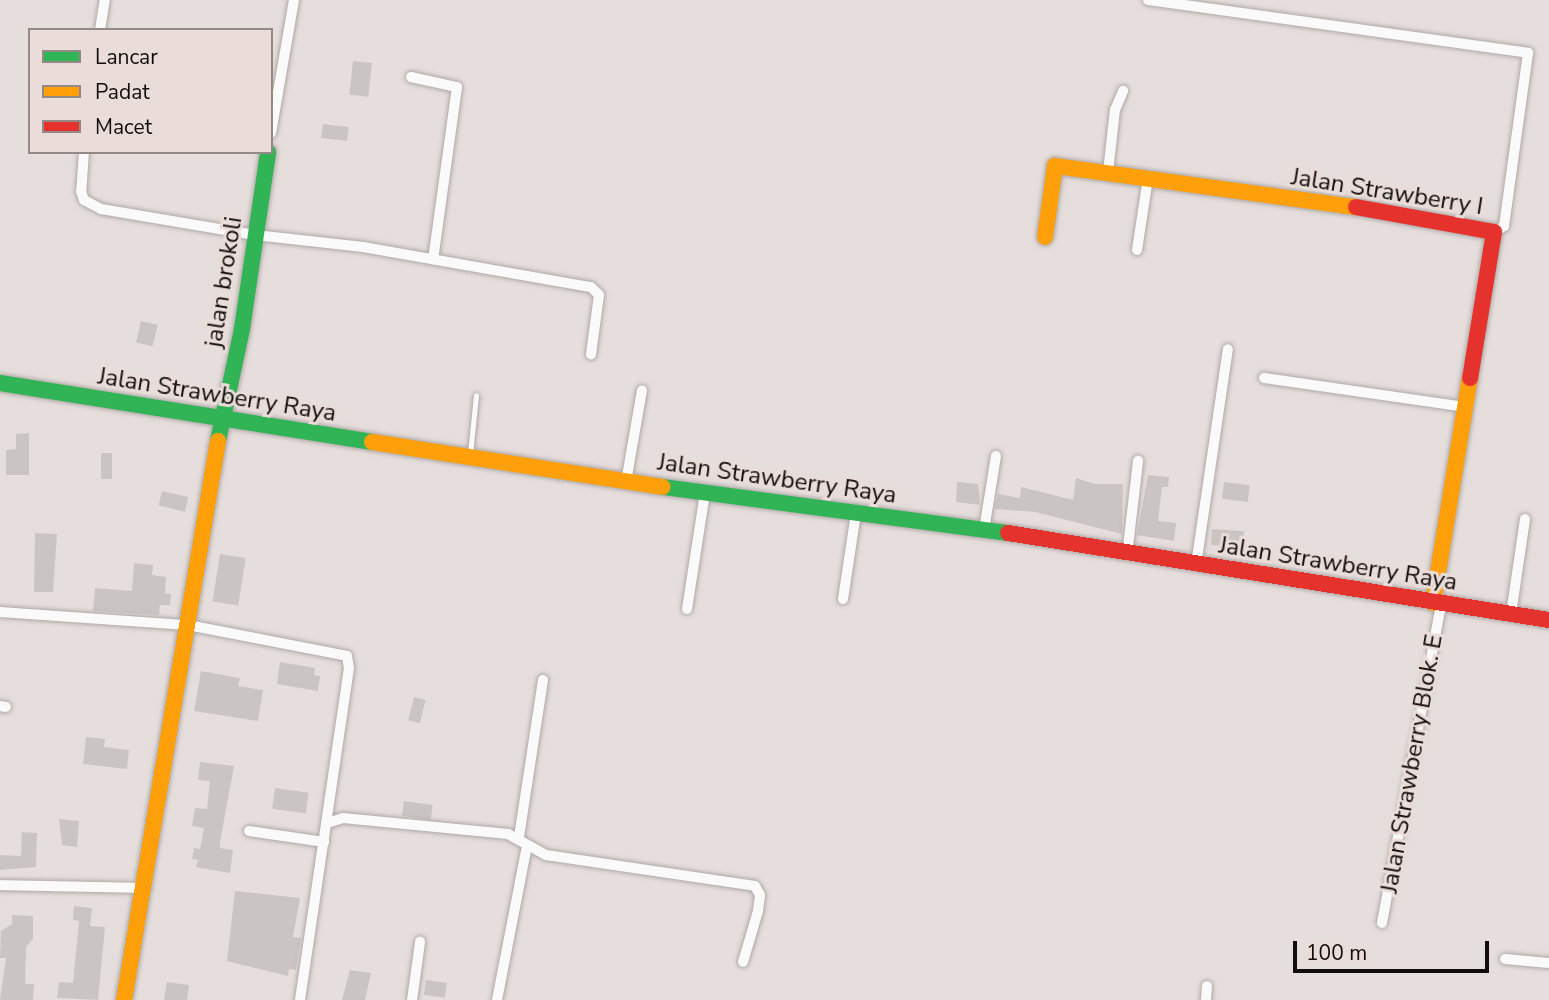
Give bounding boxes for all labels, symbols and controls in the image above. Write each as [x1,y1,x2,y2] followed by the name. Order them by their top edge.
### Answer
[28,28,273,154] legend
[95,43,158,71] text: Lancar
[95,78,150,106] text: Padat
[95,113,152,141] text: Macet
[1289,163,1485,221] street label: Jalan Strawberry I
[199,215,249,349] street label: jalan brokoli
[96,362,338,428] street label: Jalan Strawberry Raya
[656,448,898,510] street label: Jalan Strawberry Raya
[1217,531,1459,597] street label: Jalan Strawberry Raya
[1375,632,1449,896] street label: Jalan Strawberry Blok. E
[1297,926,1493,970] scale bar
[1306,939,1367,967] text: 100 m

